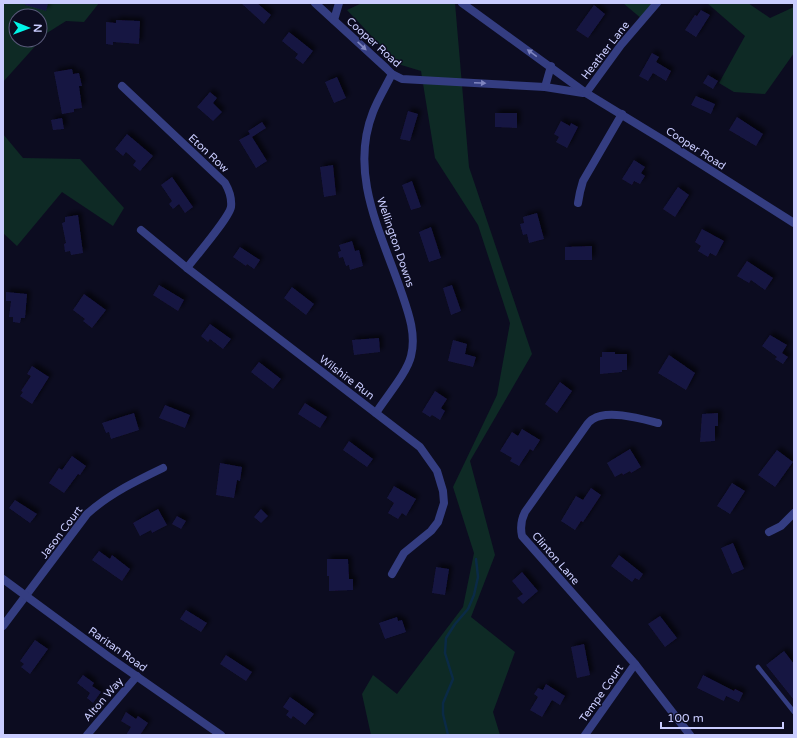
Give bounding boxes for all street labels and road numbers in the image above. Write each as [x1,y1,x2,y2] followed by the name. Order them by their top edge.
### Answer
[344,15,404,70] street label: Cooper Road
[579,19,632,82] street label: Heather Lane
[663,124,728,173] street label: Cooper Road
[186,131,232,175] street label: Eton Row
[374,195,417,289] street label: Wellington Downs
[317,352,377,402] street label: Wilshire Run
[38,504,85,561] street label: Jason Court
[529,529,582,587] street label: Clinton Lane
[86,624,150,674] street label: Raritan Road
[577,662,626,725] street label: Tempe Court
[81,675,126,724] street label: Alton Way

